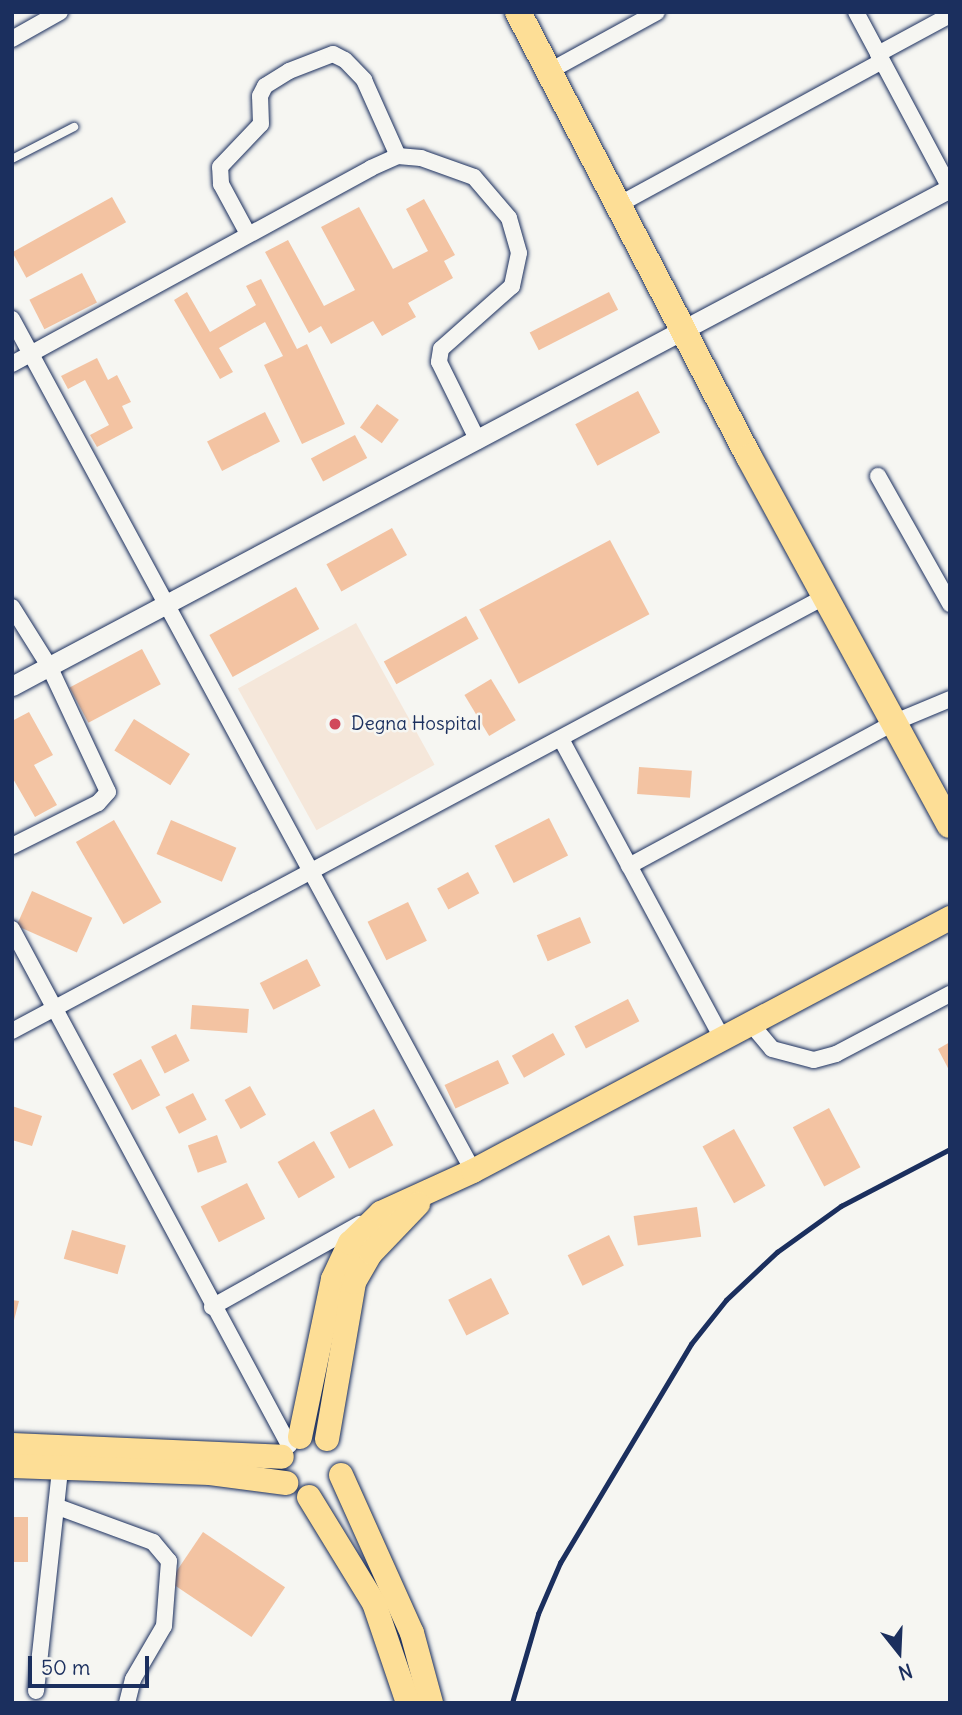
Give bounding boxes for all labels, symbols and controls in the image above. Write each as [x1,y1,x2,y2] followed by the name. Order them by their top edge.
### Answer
[351,713,481,735] place label: Degna Hospital
[325,714,345,734] marker: Degna Hospital
[864,1617,934,1687] north arrow
[32,1642,152,1686] scale bar
[41,1654,90,1681] text: 50 m
[896,1659,915,1685] text: N

